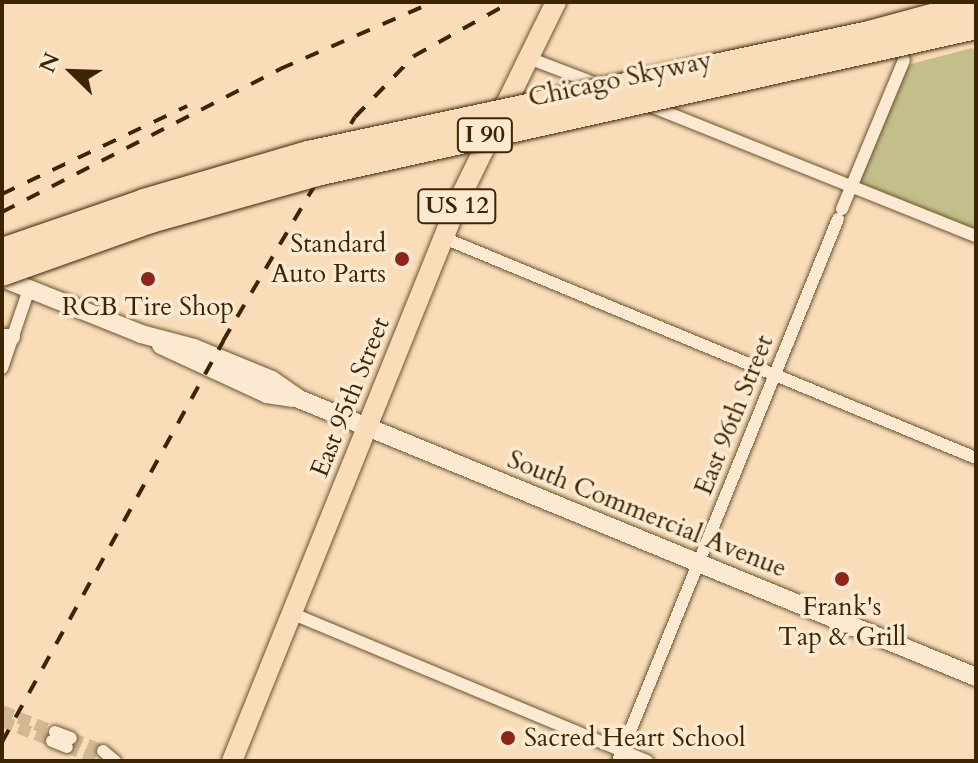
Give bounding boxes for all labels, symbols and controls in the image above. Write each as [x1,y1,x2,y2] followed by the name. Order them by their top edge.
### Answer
[32,32,112,112] north arrow
[525,44,715,114] street label: Chicago Skyway
[32,48,67,77] text: N
[455,115,515,155] road number: I 90
[417,186,497,226] road number: US 12
[271,228,386,290] place label: Standard Auto Parts
[393,250,411,268] marker: Standard Auto Parts
[139,270,157,288] marker: RCB Tire Shop
[62,291,234,323] place label: RCB Tire Shop
[304,312,396,482] street label: East 95th Street
[688,330,780,500] street label: East 96th Street
[503,444,791,584] street label: South Commercial Avenue
[833,570,851,588] marker: Frank's Tap & Grill
[778,591,906,652] place label: Frank's Tap & Grill
[524,722,746,754] place label: Sacred Heart School
[499,729,517,747] marker: Sacred Heart School

